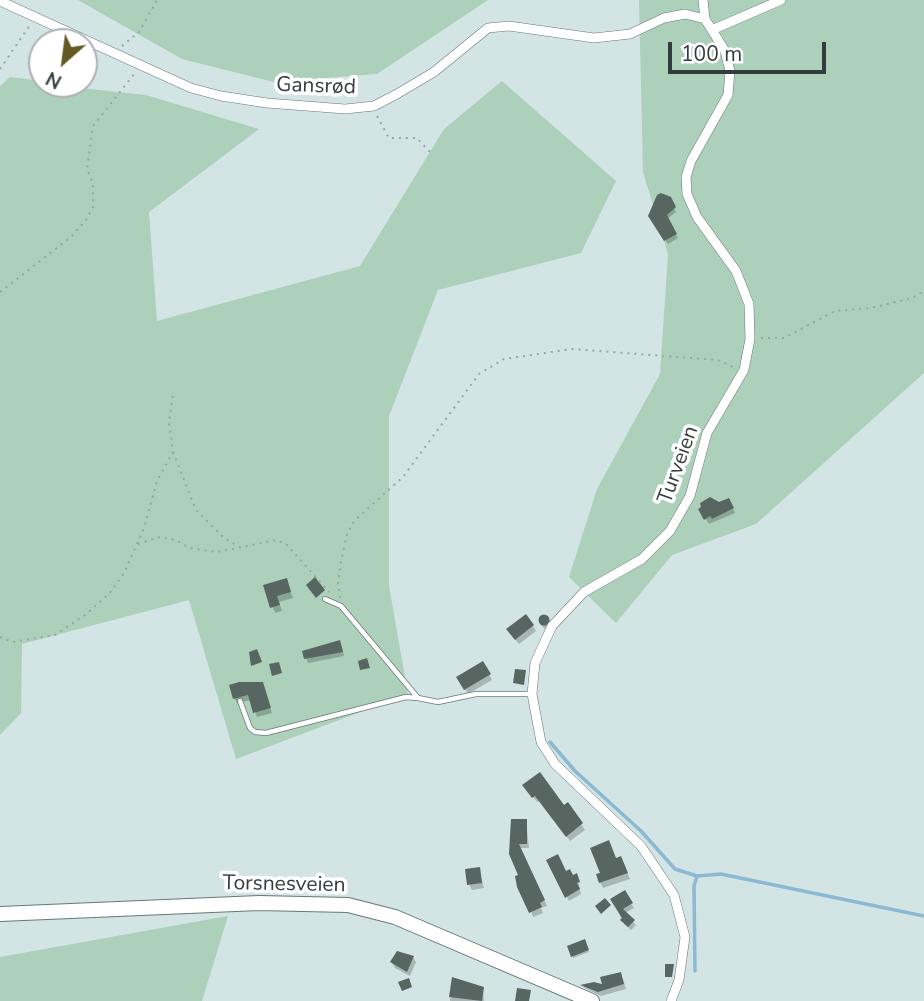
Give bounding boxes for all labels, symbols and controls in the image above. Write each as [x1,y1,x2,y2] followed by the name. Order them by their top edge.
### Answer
[28,28,98,98] north arrow
[672,28,830,72] scale bar
[681,40,742,68] text: 100 m
[42,65,66,95] text: N
[276,73,356,101] street label: Gansrød
[653,423,705,507] street label: Turveien
[222,871,346,899] street label: Torsnesveien

